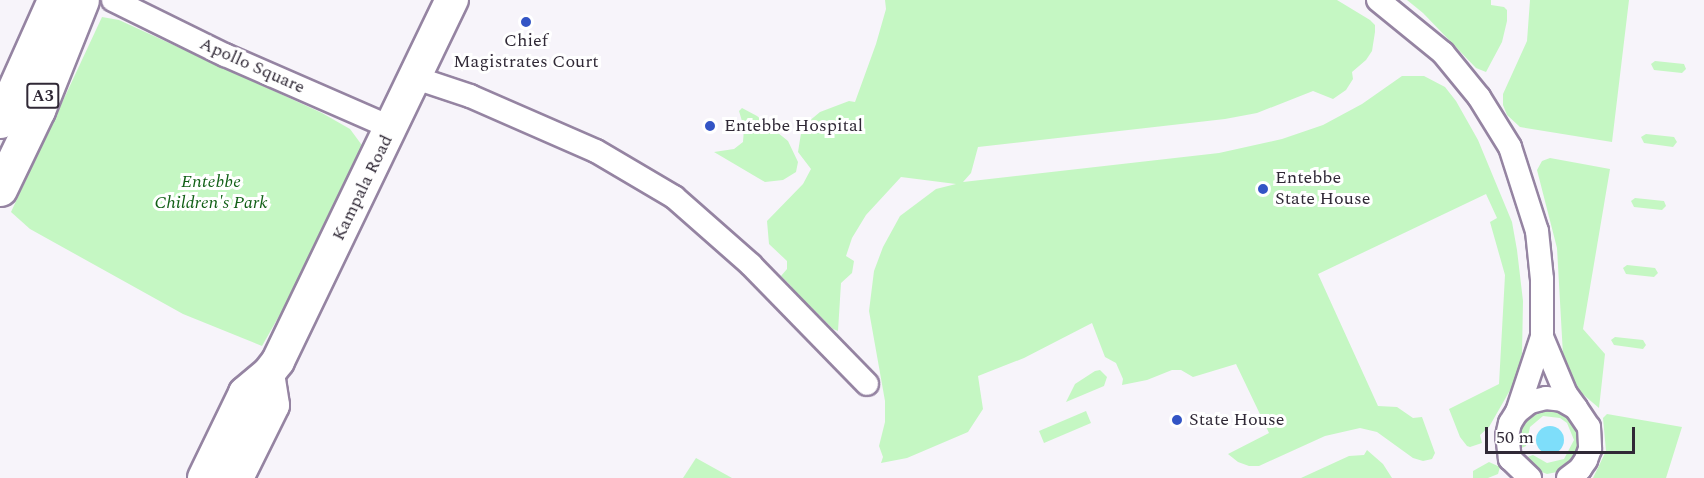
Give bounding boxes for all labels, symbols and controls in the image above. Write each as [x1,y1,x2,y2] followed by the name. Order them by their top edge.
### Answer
[519,15,533,29] marker: Chief Magistrates Court
[453,31,599,74] place label: Chief Magistrates Court
[196,33,308,99] street label: Apollo Square
[25,83,61,109] road number: A3
[724,115,863,137] place label: Entebbe Hospital
[701,117,719,135] marker: Entebbe Hospital
[328,132,398,244] street label: Kampala Road
[1275,168,1370,210] place label: Entebbe State House
[154,172,268,214] park label: Entebbe Children's Park
[1256,182,1270,196] marker: Entebbe State House
[1189,409,1284,431] place label: State House
[1170,413,1184,427] marker: State House
[1488,415,1638,453] scale bar
[1496,424,1534,451] text: 50 m

